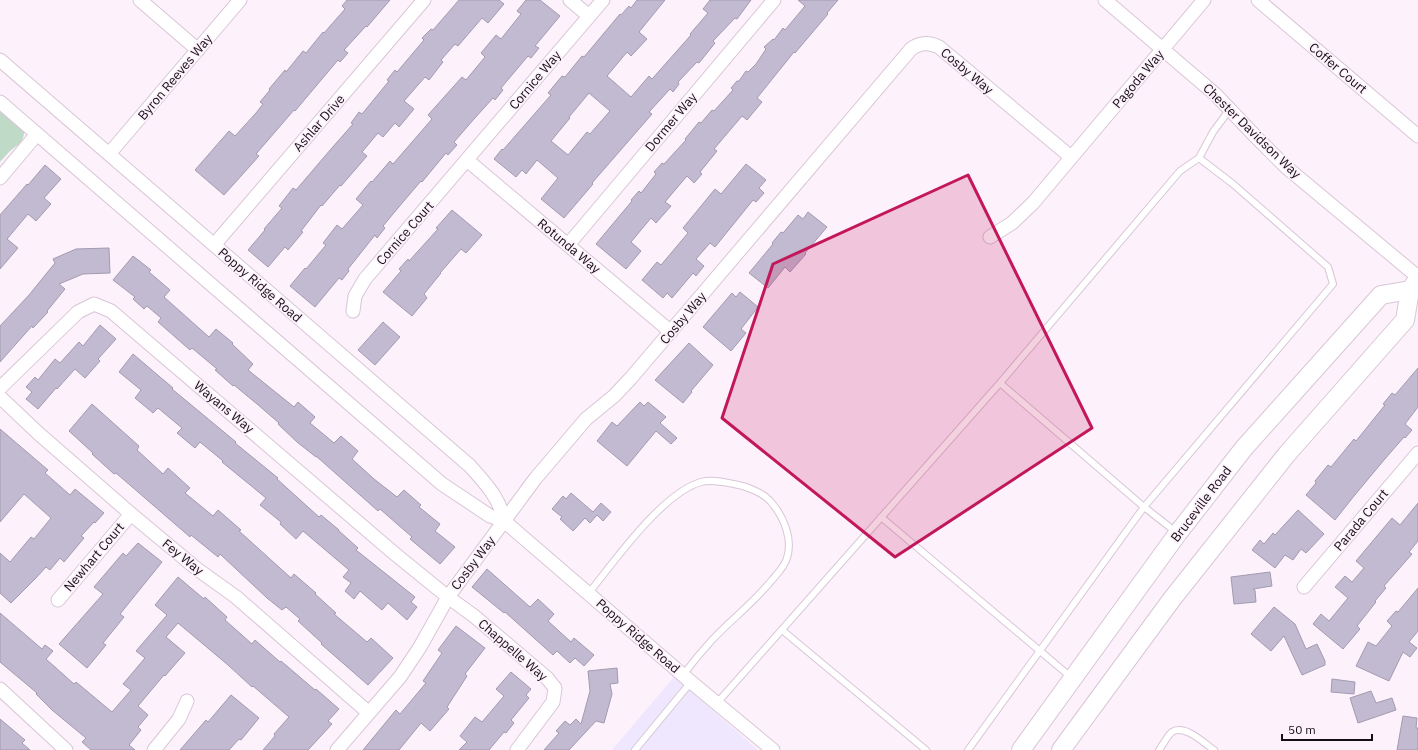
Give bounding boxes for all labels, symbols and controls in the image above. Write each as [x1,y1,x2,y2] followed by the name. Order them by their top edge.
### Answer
[134,30,216,124] street label: Byron Reeves Way
[1305,39,1371,97] street label: Coffer Court
[937,44,997,98] street label: Cosby Way
[505,46,565,113] street label: Cornice Way
[1109,46,1168,112] street label: Pagoda Way
[1199,80,1305,183] street label: Chester Davidson Way
[641,89,701,155] street label: Dormer Way
[289,91,349,155] street label: Ashlar Drive
[372,197,438,269] street label: Cornice Court
[534,215,604,278] street label: Rotunda Way
[215,244,305,326] street label: Poppy Ridge Road
[656,288,710,348] street label: Cosby Way
[191,377,258,437] street label: Wayans Way
[1167,463,1235,545] street label: Bruceville Road
[1330,485,1392,555] street label: Parada Court
[60,519,128,595] street label: Newhart Court
[447,532,499,593] street label: Cosby Way
[159,535,208,579] street label: Fey Way
[593,595,683,677] street label: Poppy Ridge Road
[475,615,552,685] street label: Chappelle Way
[1282,716,1372,742] scale bar
[1288,722,1316,737] text: 50 m

